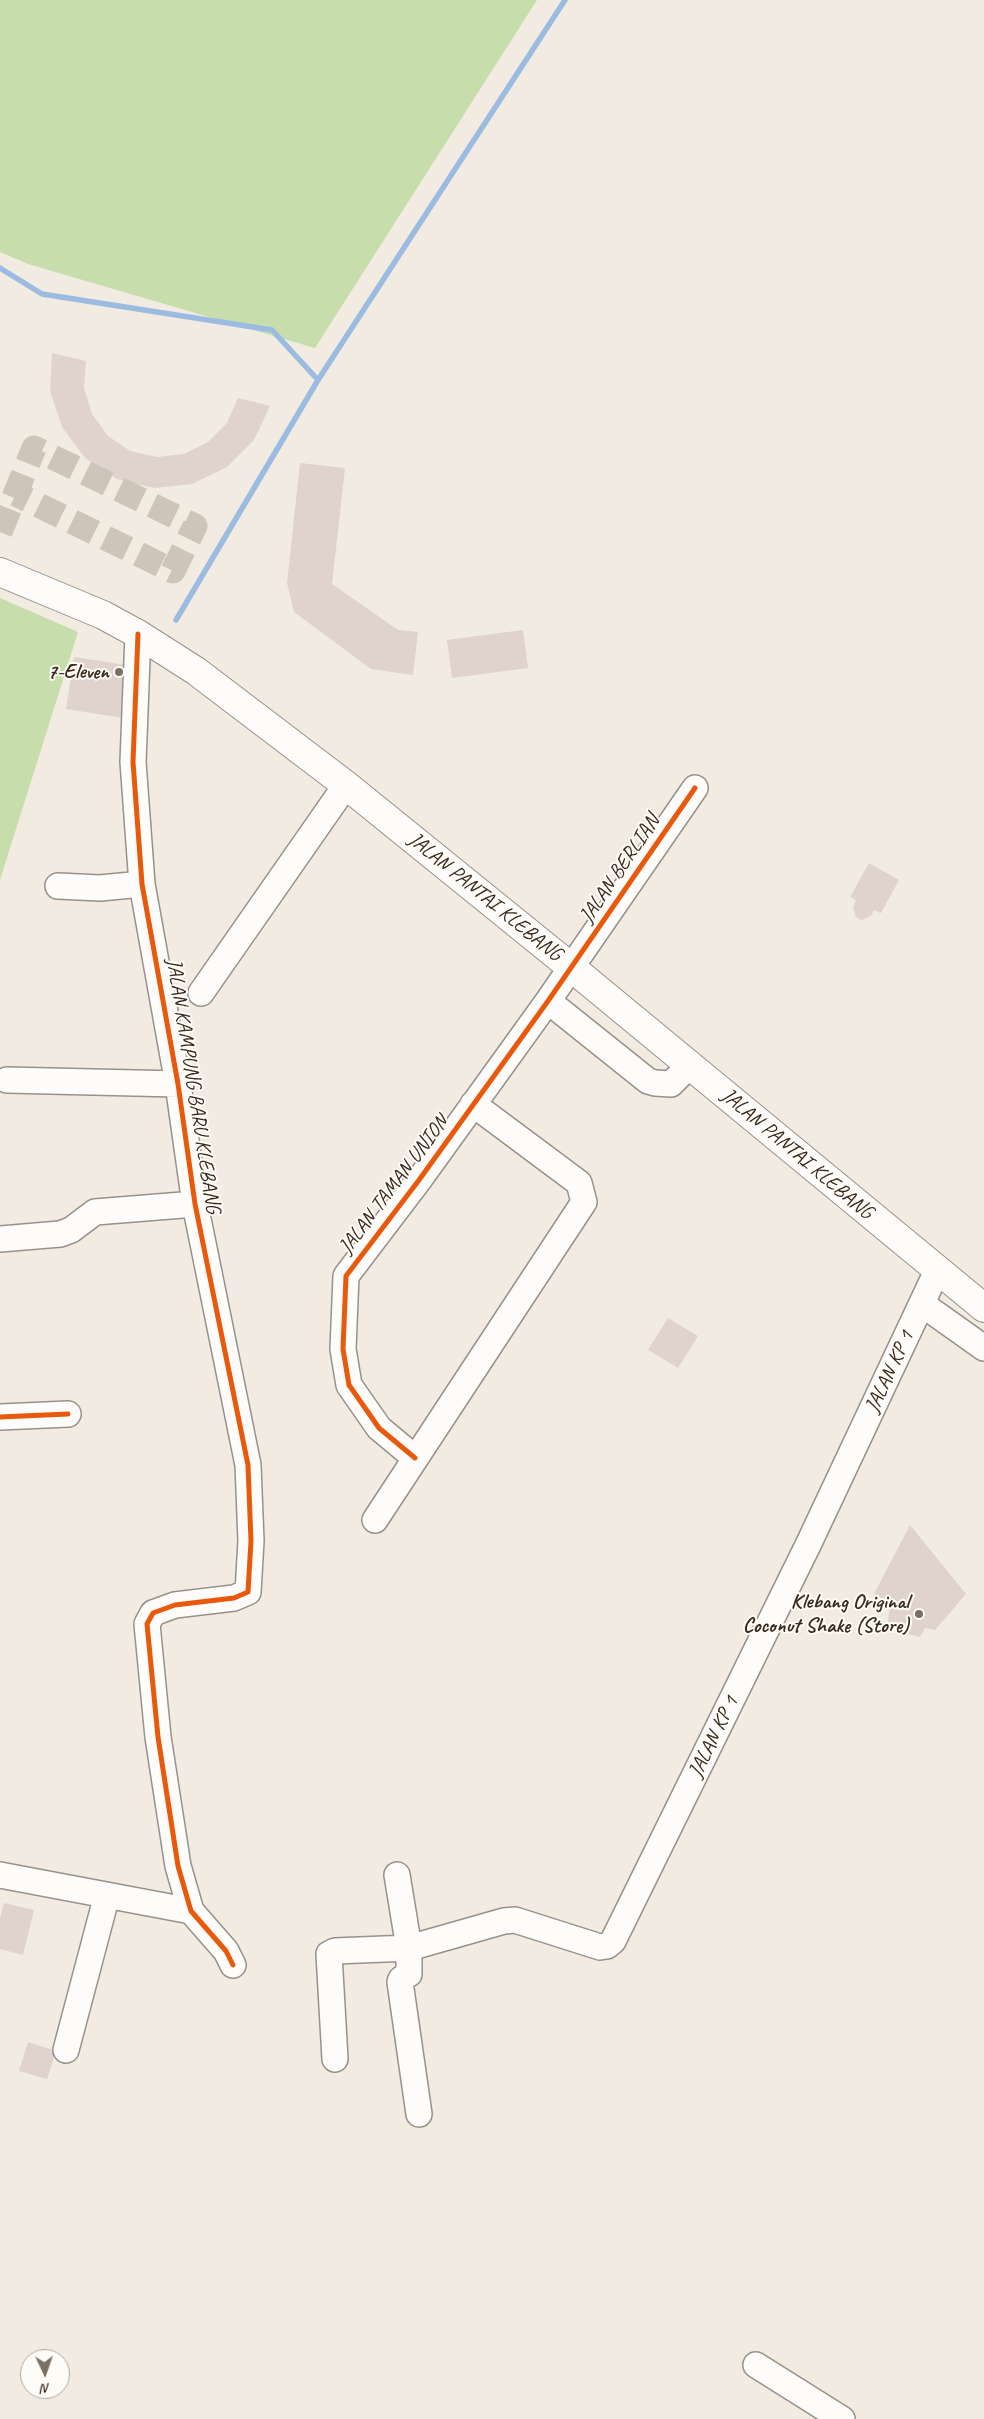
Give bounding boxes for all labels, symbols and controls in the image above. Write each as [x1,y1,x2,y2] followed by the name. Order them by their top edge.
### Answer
[47,659,109,685] place label: 7-Eleven
[113,666,125,678] marker: 7-Eleven
[575,810,665,928] street label: JALAN BERLIAN
[403,827,567,967] street label: JALAN PANTAI KLEBANG
[160,957,226,1215] street label: JALAN KAMPUNG BARU KLEBANG
[716,1083,878,1225] street label: JALAN PANTAI KLEBANG
[334,1111,454,1259] street label: JALAN TAMAN UNION
[860,1327,920,1417] street label: JALAN KP 1
[743,1589,909,1639] place label: Klebang Original Coconut Shake (Store)
[913,1608,925,1620] marker: Klebang Original Coconut Shake (Store)
[684,1692,744,1782] street label: JALAN KP 1
[20,2349,70,2399] north arrow
[41,2380,51,2397] text: N

